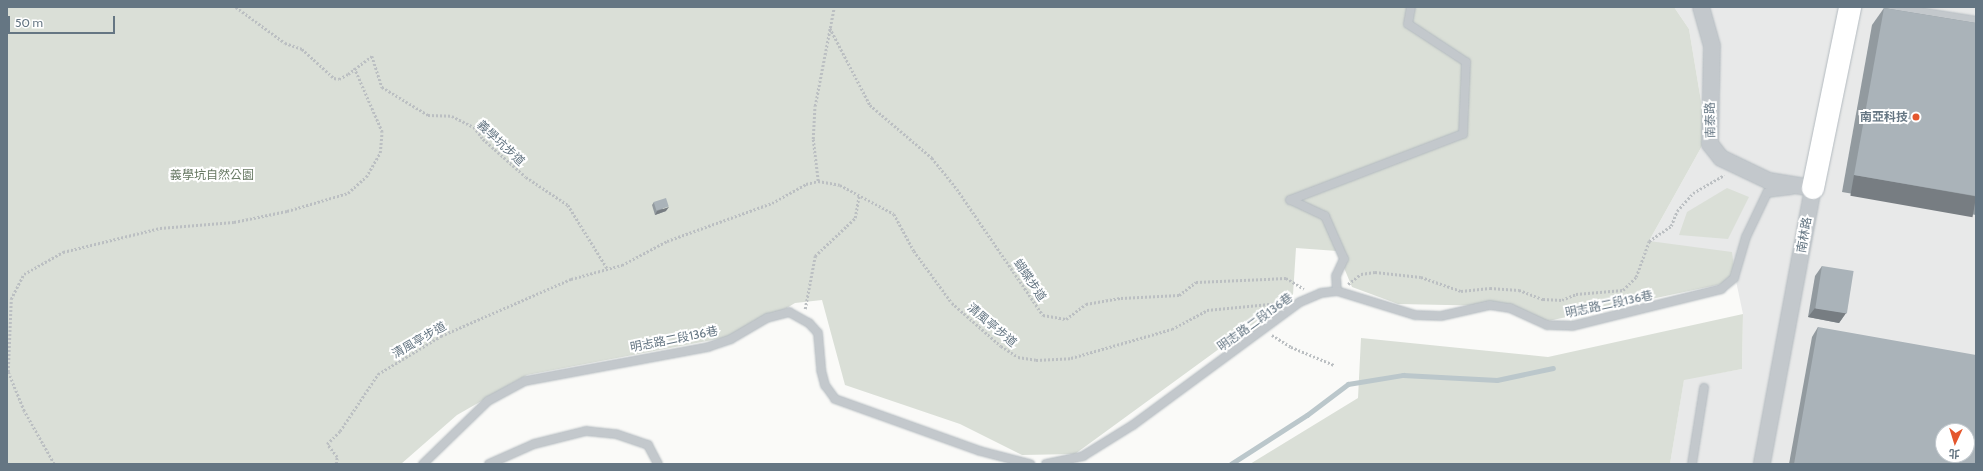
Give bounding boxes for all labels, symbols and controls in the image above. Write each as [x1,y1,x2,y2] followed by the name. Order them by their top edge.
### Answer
[10,8,117,34] scale bar
[15,15,43,30] text: 50 m
[1702,102,1718,138] street label: 南泰路
[1860,110,1908,124] place label: 南亞科技
[1911,112,1921,122] marker: 南亞科技
[474,117,528,169] street label: 義學坑步道
[170,168,254,182] park label: 義學坑自然公園
[1794,216,1814,254] street label: 南林路
[1011,256,1049,304] street label: 蝴蝶步道
[1564,288,1654,320] street label: 明志路二段136巷
[1215,290,1295,354] street label: 明志路二段136巷
[964,300,1020,350] street label: 清風亭步道
[389,319,449,361] street label: 清風亭步道
[629,323,719,355] street label: 明志路二段136巷
[1935,423,1975,463] north arrow
[1948,447,1960,461] text: 北

